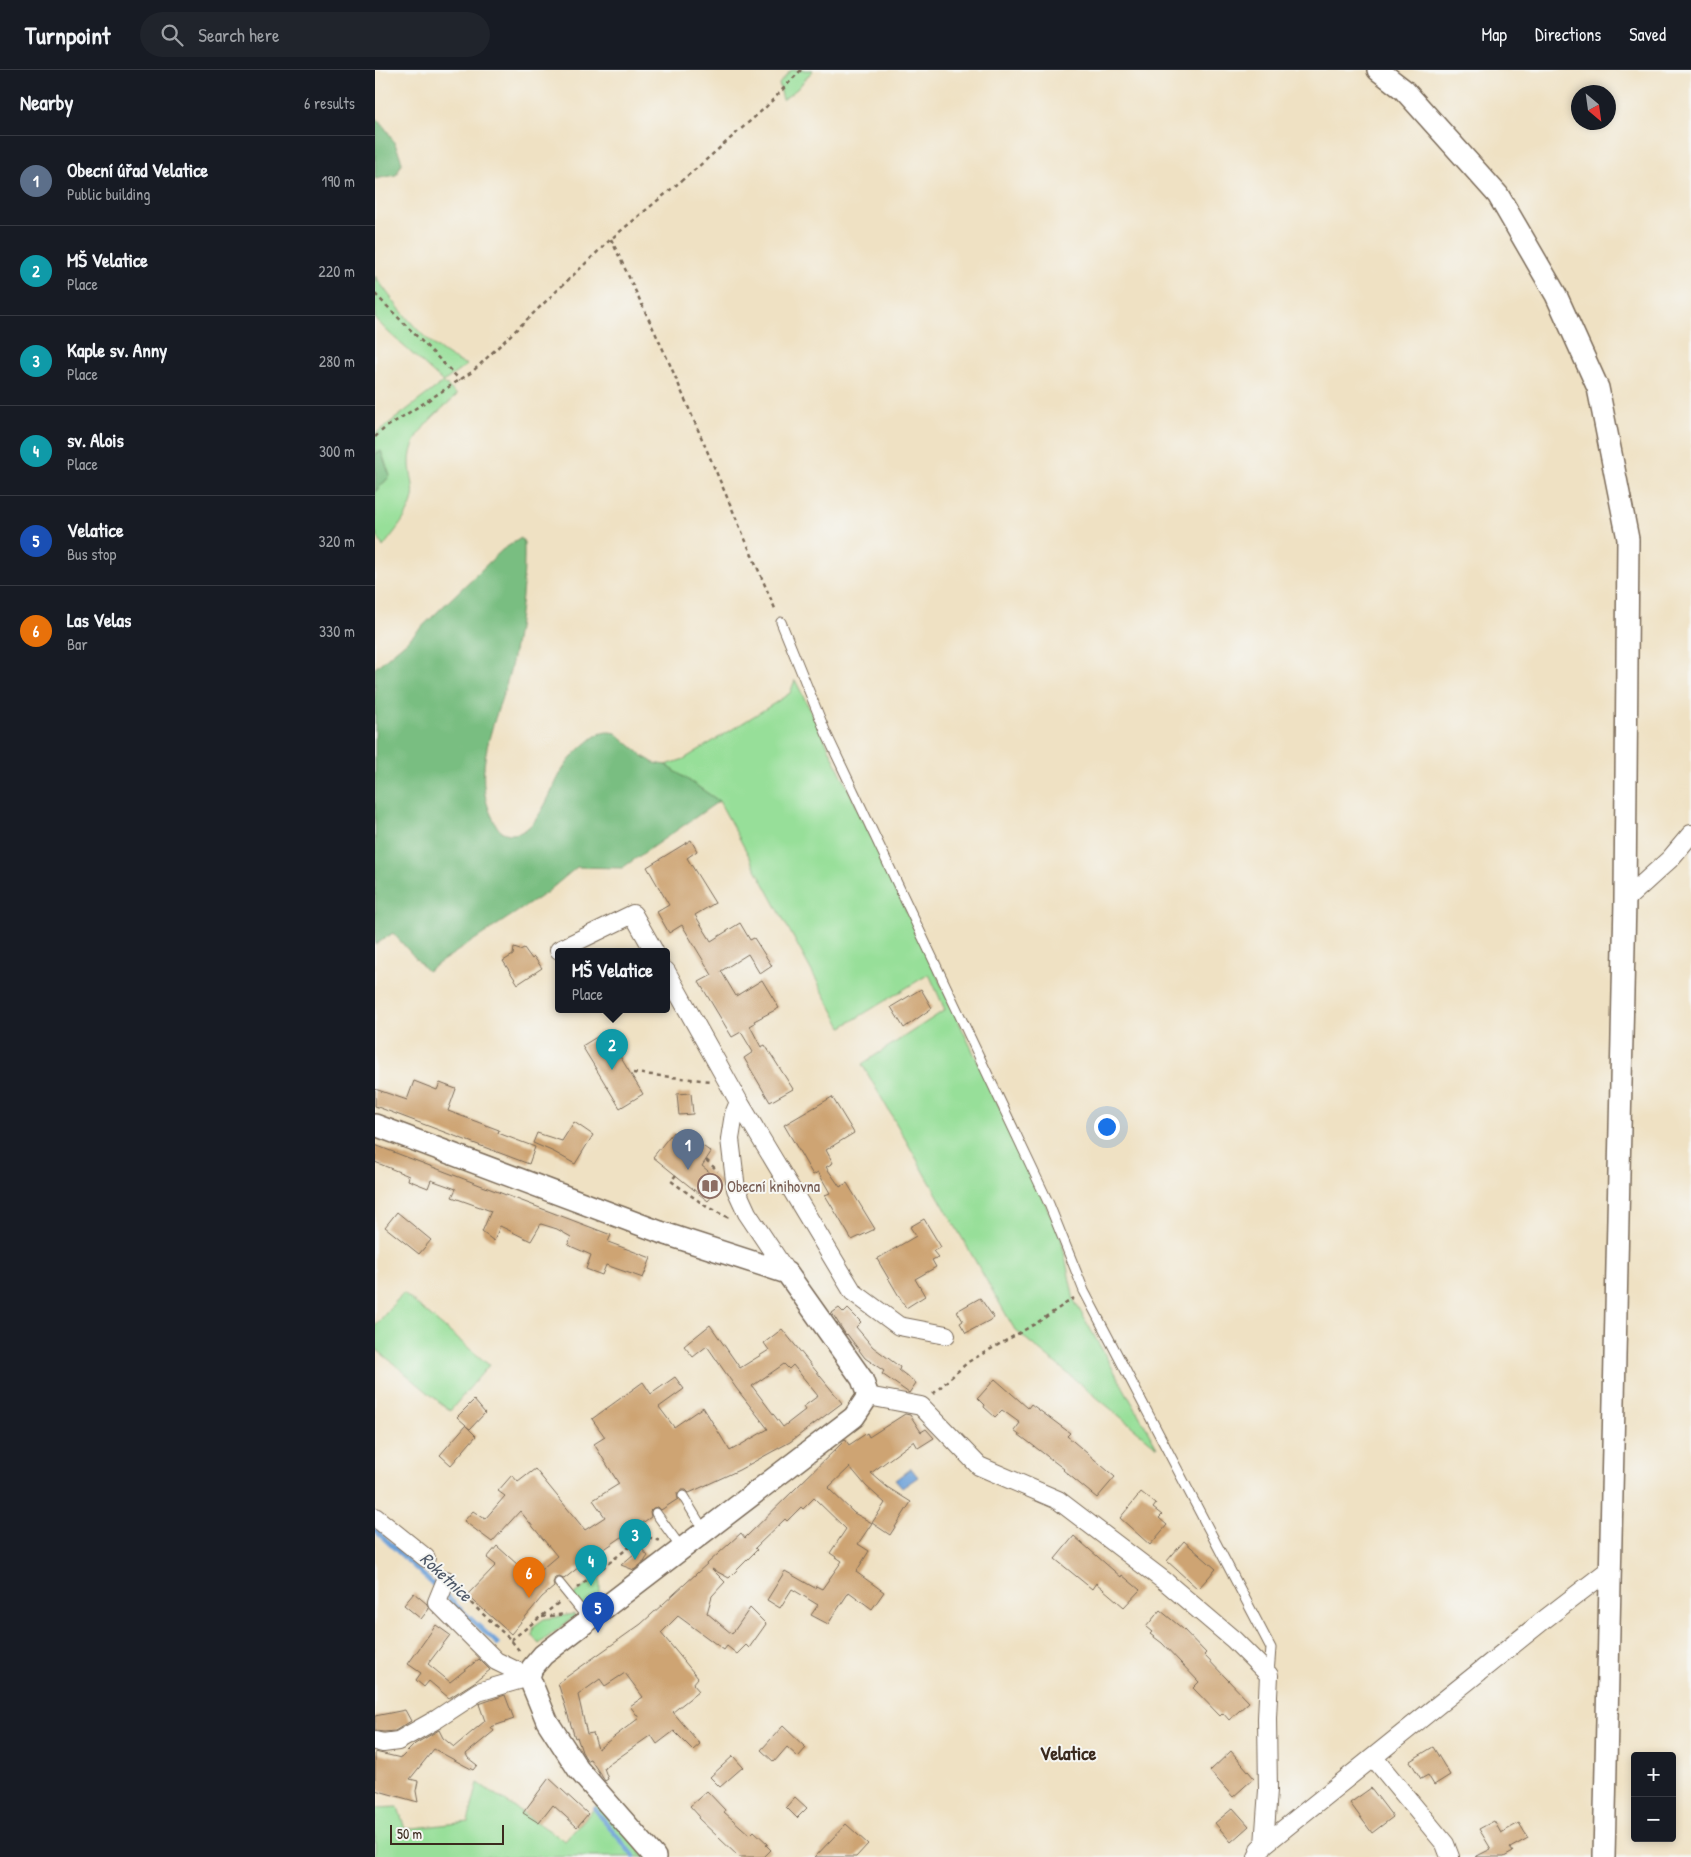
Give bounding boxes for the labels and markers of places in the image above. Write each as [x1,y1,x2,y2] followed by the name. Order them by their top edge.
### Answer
[596,1029,628,1070] pin: 2
[672,1129,704,1170] pin: 1
[697,1173,723,1199] library icon: Obecní knihovna
[727,1175,820,1197] place label: Obecní knihovna
[619,1519,651,1560] pin: 3
[575,1545,607,1586] pin: 4
[513,1557,545,1598] pin: 6
[582,1592,614,1633] pin: 5

